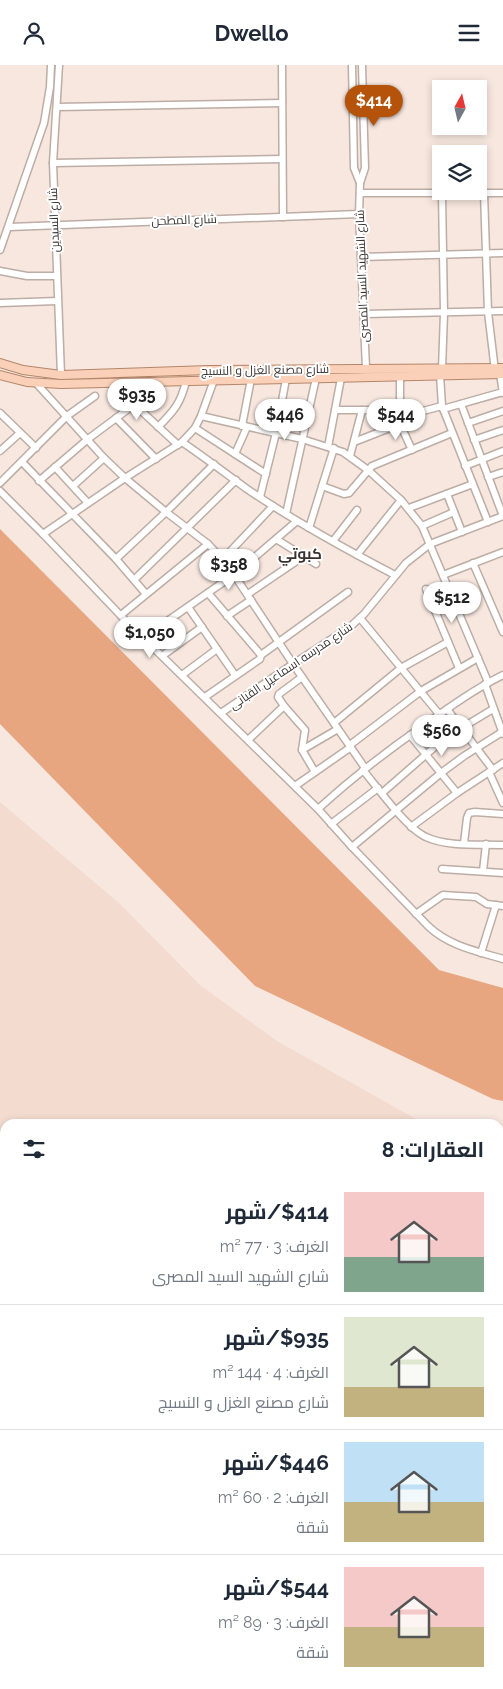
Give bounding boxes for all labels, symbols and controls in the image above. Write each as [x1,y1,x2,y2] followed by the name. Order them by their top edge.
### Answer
[20,19,48,47] icon: person
[455,19,483,47] icon: menu
[214,20,289,46] text: Dwello
[432,80,488,135] north arrow
[432,80,487,200] map controls
[344,85,404,127] pin: $414
[356,91,392,110] text: $414
[432,145,487,200] button: layers
[46,187,63,253] street label: شارع السيدين
[353,209,372,343] street label: شارع الشهيد السيد المصرى
[151,212,217,229] street label: شارع المطحن
[201,362,329,379] street label: شارع مصنع الغزل و النسيج
[107,379,167,421] pin: $935
[118,385,156,404] text: $935
[255,399,315,441] pin: $446
[366,399,426,441] pin: $544
[266,405,304,424] text: $446
[377,405,415,424] text: $544
[278,545,322,566] district label: كبوتي
[199,549,259,591] pin: $358
[210,555,248,574] text: $358
[422,581,482,624] pin: $512
[434,588,470,607] text: $512
[109,617,191,659] pin: $1,050
[227,619,356,713] street label: شارع مدرسه اسماعيل القبانى
[125,623,175,642] text: $1,050
[412,715,472,757] pin: $560
[423,721,461,740] text: $560
[20,1135,48,1163] icon: filters
[382,1137,484,1162] text: العقارات: 8
[226,1199,329,1224] text: $414/شهر
[384,1212,444,1272] icon: home
[220,1237,329,1256] text: الغرف: 3 · 77 m²
[152,1267,329,1286] text: شارع الشهيد السيد المصرى
[224,1325,329,1350] text: $935/شهر
[384,1337,444,1397] icon: home
[212,1363,329,1382] text: الغرف: 4 · 144 m²
[158,1393,329,1412] text: شارع مصنع الغزل و النسيج
[223,1450,329,1475] text: $446/شهر
[384,1462,444,1522] icon: home
[218,1488,329,1507] text: الغرف: 2 · 60 m²
[296,1518,329,1537] text: شقة
[224,1575,329,1600] text: $544/شهر
[384,1587,444,1647] icon: home
[218,1613,329,1632] text: الغرف: 3 · 89 m²
[296,1643,329,1662] text: شقة

